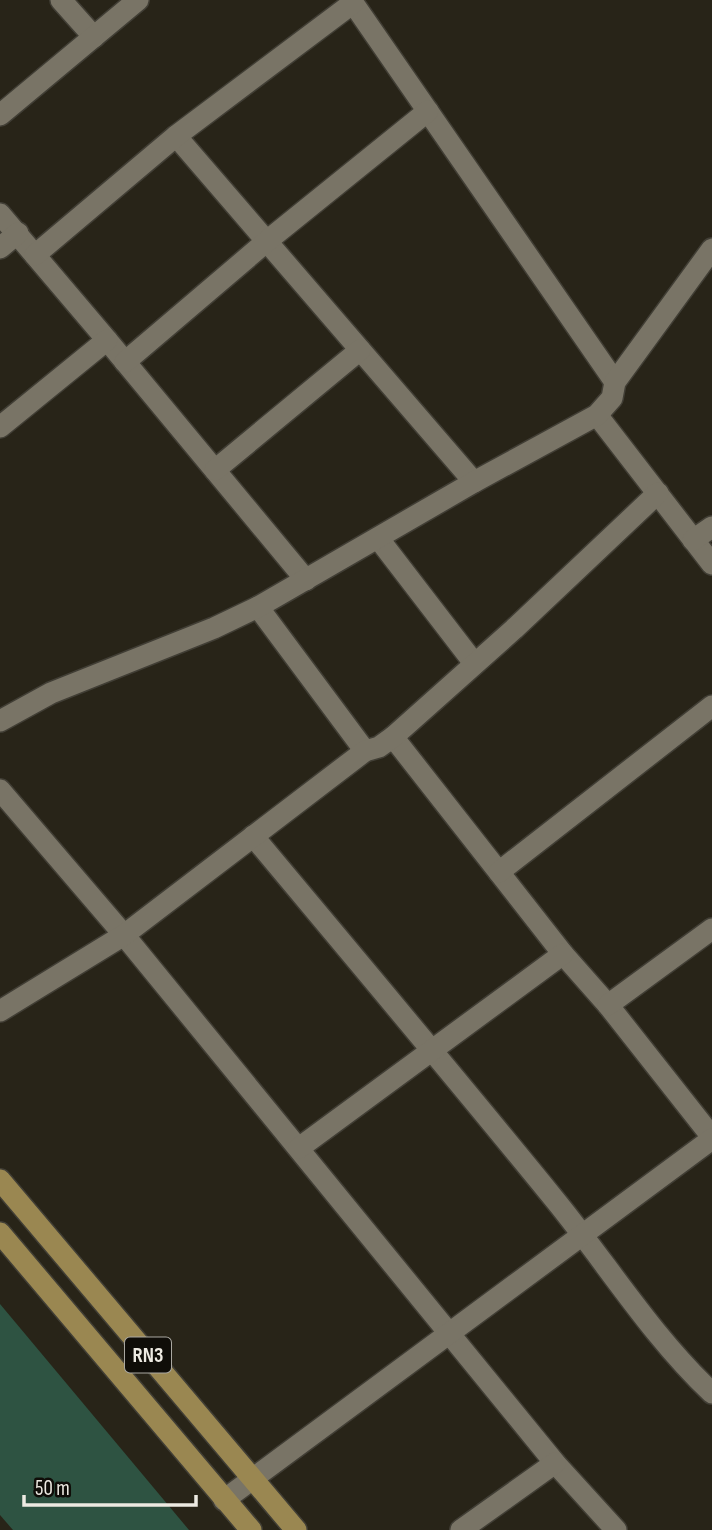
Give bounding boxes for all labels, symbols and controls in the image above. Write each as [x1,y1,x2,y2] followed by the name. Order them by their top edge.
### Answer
[125,1338,171,1372] road number: RN3
[24,1464,196,1508] scale bar
[35,1476,70,1501] text: 50 m

